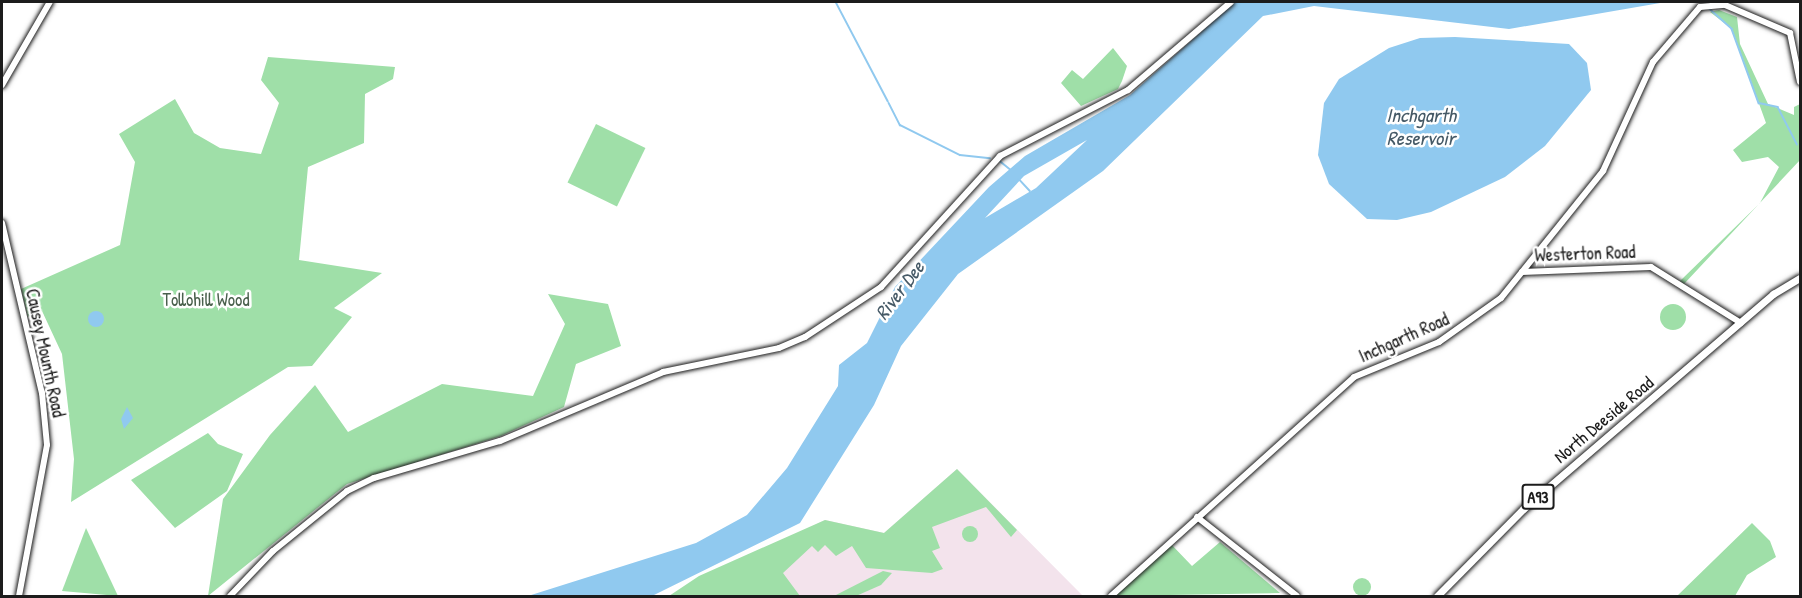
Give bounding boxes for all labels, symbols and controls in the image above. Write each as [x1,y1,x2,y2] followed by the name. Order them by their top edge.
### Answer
[1386,102,1456,149] water label: Inchgarth Reservoir
[1534,241,1636,267] street label: Westerton Road
[869,256,929,324] water label: River Dee
[21,287,69,419] street label: Causey Mounth Road
[163,289,249,311] park label: Tollohill Wood
[1356,309,1452,367] street label: Inchgarth Road
[1550,372,1658,468] street label: North Deeside Road
[1522,484,1554,510] road number: A93

